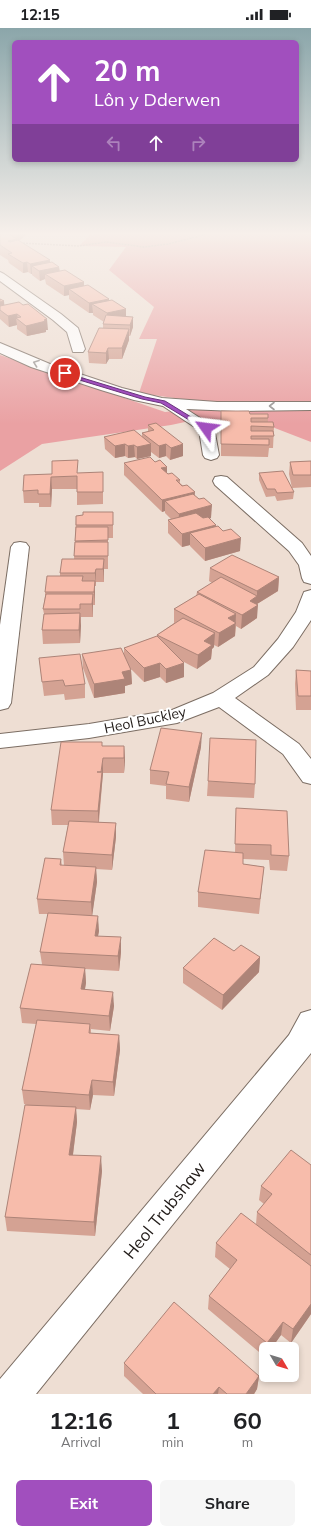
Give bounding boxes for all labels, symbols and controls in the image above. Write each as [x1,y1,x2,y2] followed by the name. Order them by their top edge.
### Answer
[20,5,60,24] text: 12:15
[94,53,160,88] text: 20 m
[28,56,80,108] icon: ahead
[94,88,220,111] text: Lôn y Dderwen
[103,132,125,154] icon: left
[145,132,167,154] icon: ahead
[187,132,209,154] icon: right
[48,356,82,390] pin
[33,360,40,368] one-way arrow
[54,362,76,384] icon: arrive
[269,402,275,410] one-way arrow
[185,407,227,449] position arrow
[102,702,188,737] street label: Heol Buckley
[118,1157,210,1263] street label: Heol Trubshaw
[259,1342,299,1382] north arrow
[259,1342,299,1382] map controls
[49,1405,113,1435] text: 12:16
[166,1405,180,1435] text: 1
[233,1405,262,1435] text: 60
[61,1434,101,1450] text: Arrival
[162,1434,184,1450] text: min
[242,1434,253,1450] text: m
[16,1480,152,1526] button: Exit
[160,1480,295,1526] button: Share

